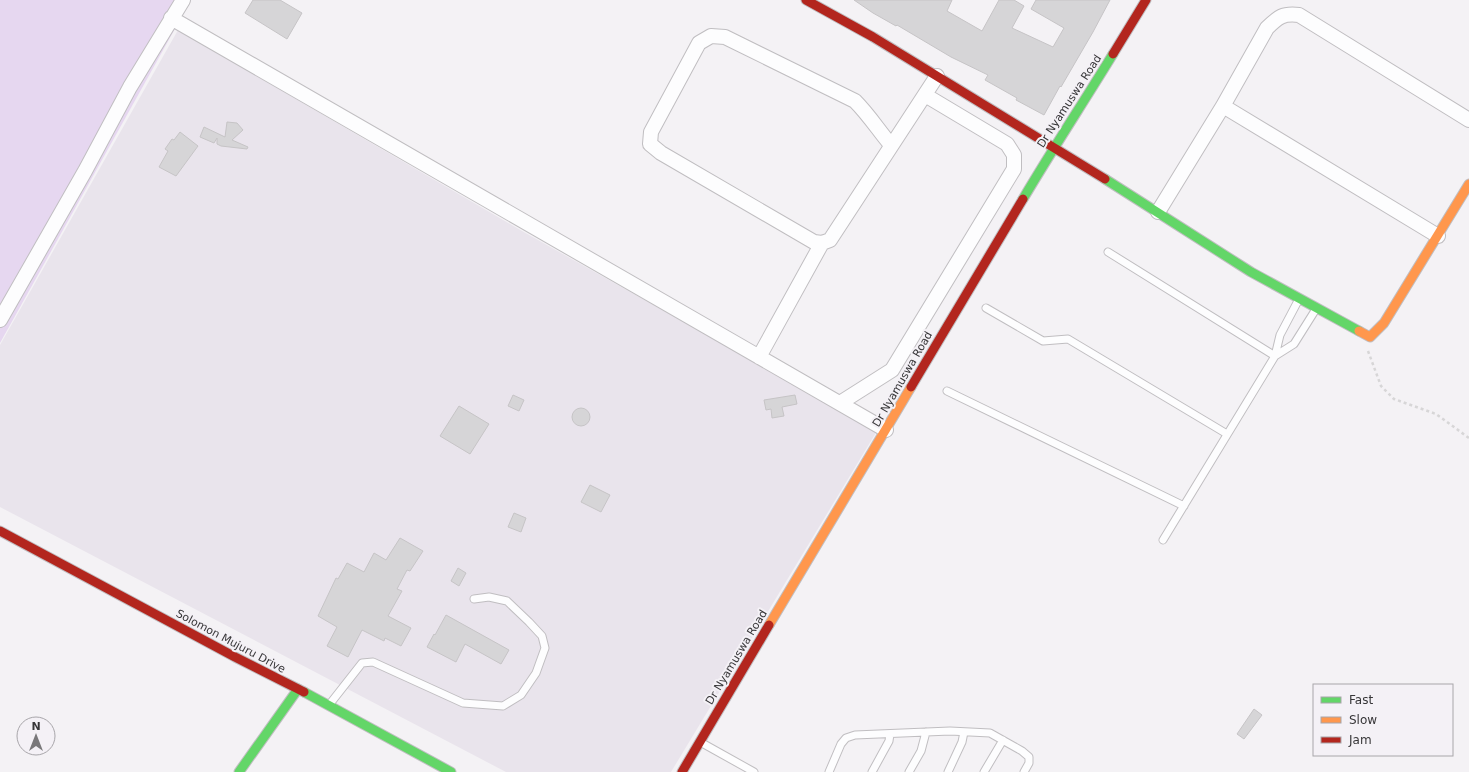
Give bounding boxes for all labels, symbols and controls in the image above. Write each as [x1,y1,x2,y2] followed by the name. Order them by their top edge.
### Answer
[1034,52,1104,150] street label: Dr Nyamuswa Road
[870,329,935,429] street label: Dr Nyamuswa Road
[174,607,288,676] street label: Solomon Mujuru Drive
[703,608,770,707] street label: Dr Nyamuswa Road
[1313,684,1453,756] legend
[1349,693,1373,707] text: Fast
[1349,713,1377,727] text: Slow
[16,716,56,756] north arrow
[31,720,41,733] text: N
[1348,733,1372,747] text: Jam

